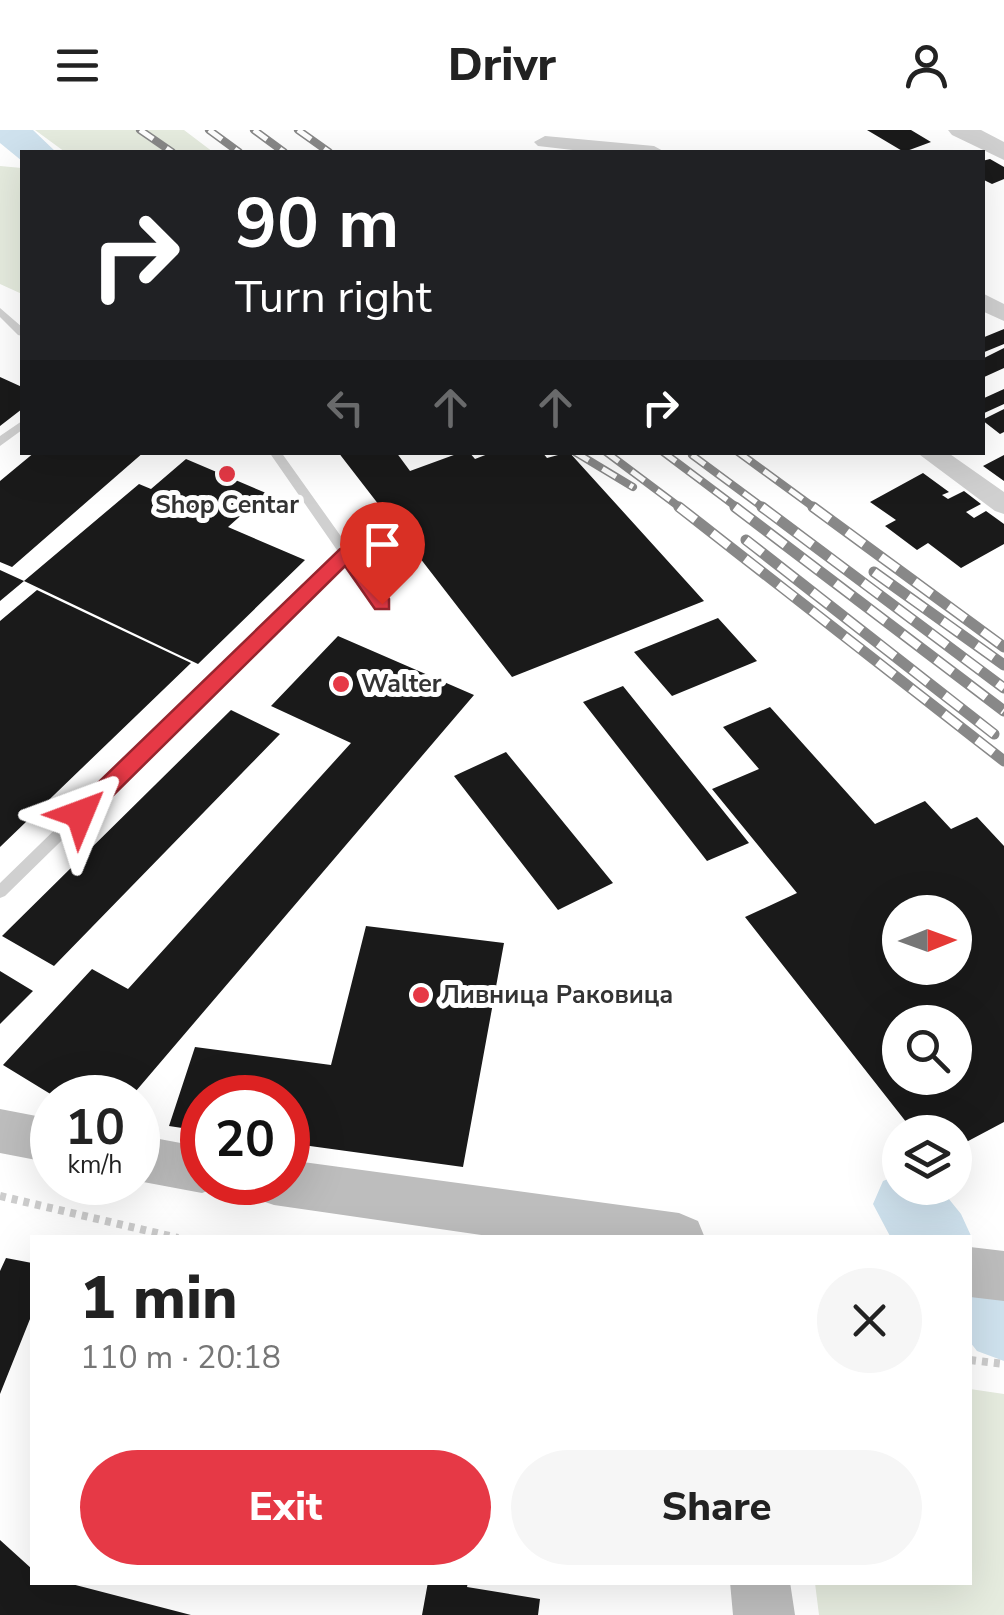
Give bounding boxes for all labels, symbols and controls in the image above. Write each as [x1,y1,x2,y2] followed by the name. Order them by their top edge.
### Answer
[448,35,556,96] text: Drivr
[50,38,105,93] icon: menu
[899,38,954,93] icon: person
[235,176,399,272] text: 90 m
[70,190,200,320] icon: right
[235,267,432,328] text: Turn right
[318,380,373,435] icon: left
[423,380,478,435] icon: ahead
[528,380,583,435] icon: ahead
[633,380,688,435] icon: right
[216,463,238,485] marker: Shop Centar
[155,488,299,522] place label: Shop Centar
[340,502,425,605] pin
[355,517,410,572] icon: arrive
[361,667,442,701] place label: Walter
[330,673,352,695] marker: Walter
[28,762,132,866] position arrow
[882,895,972,985] north arrow
[882,895,972,1205] map controls
[441,978,673,1012] place label: Ливница Раковица
[410,984,432,1006] marker: Ливница Раковица
[882,1005,972,1095] button: search
[180,1075,310,1205] speed limit sign: 20
[65,1093,125,1162] text: 10
[882,1115,972,1205] button: layers
[67,1148,123,1182] text: km/h
[80,1257,238,1339] text: 1 min
[817,1268,922,1373] button: close
[80,1336,281,1379] text: 110 m · 20:18
[80,1450,491,1565] button: Exit
[511,1450,922,1565] button: Share

